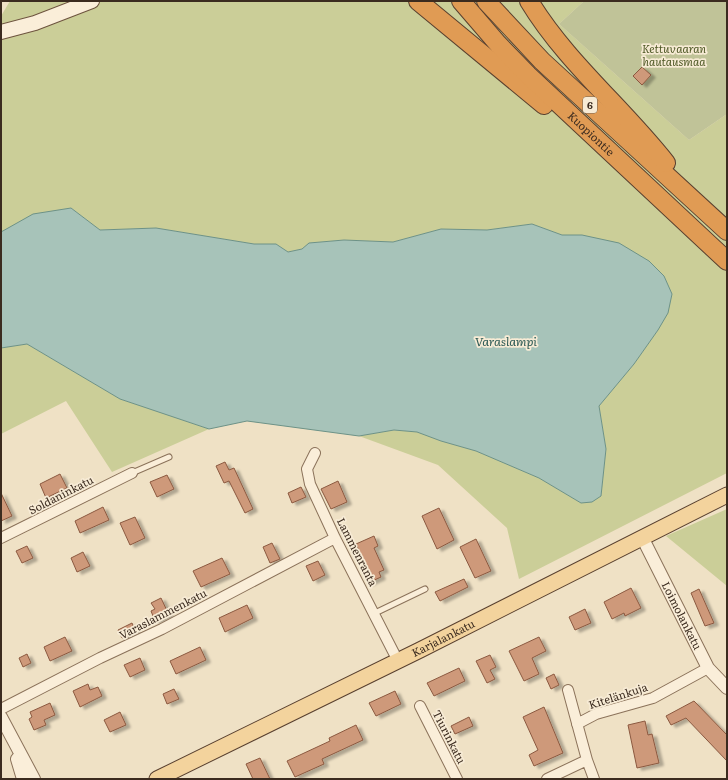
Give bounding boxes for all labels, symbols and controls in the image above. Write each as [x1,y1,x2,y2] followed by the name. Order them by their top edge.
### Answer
[642,40,706,69] park label: Kettuvaaran hautausmaa
[583,97,597,113] road number: 6
[565,107,619,159] street label: Kuopiontie
[475,332,537,350] water label: Varaslampi
[25,471,96,517] street label: Soldaninkatu
[334,515,382,589] street label: Lammenranta
[659,578,707,652] street label: Loimolankatu
[116,584,209,642] street label: Varaslammenkatu
[409,615,477,660] street label: Karjalankatu
[586,678,649,712] street label: Kitelänkuja
[430,707,470,766] street label: Tiurinkatu

